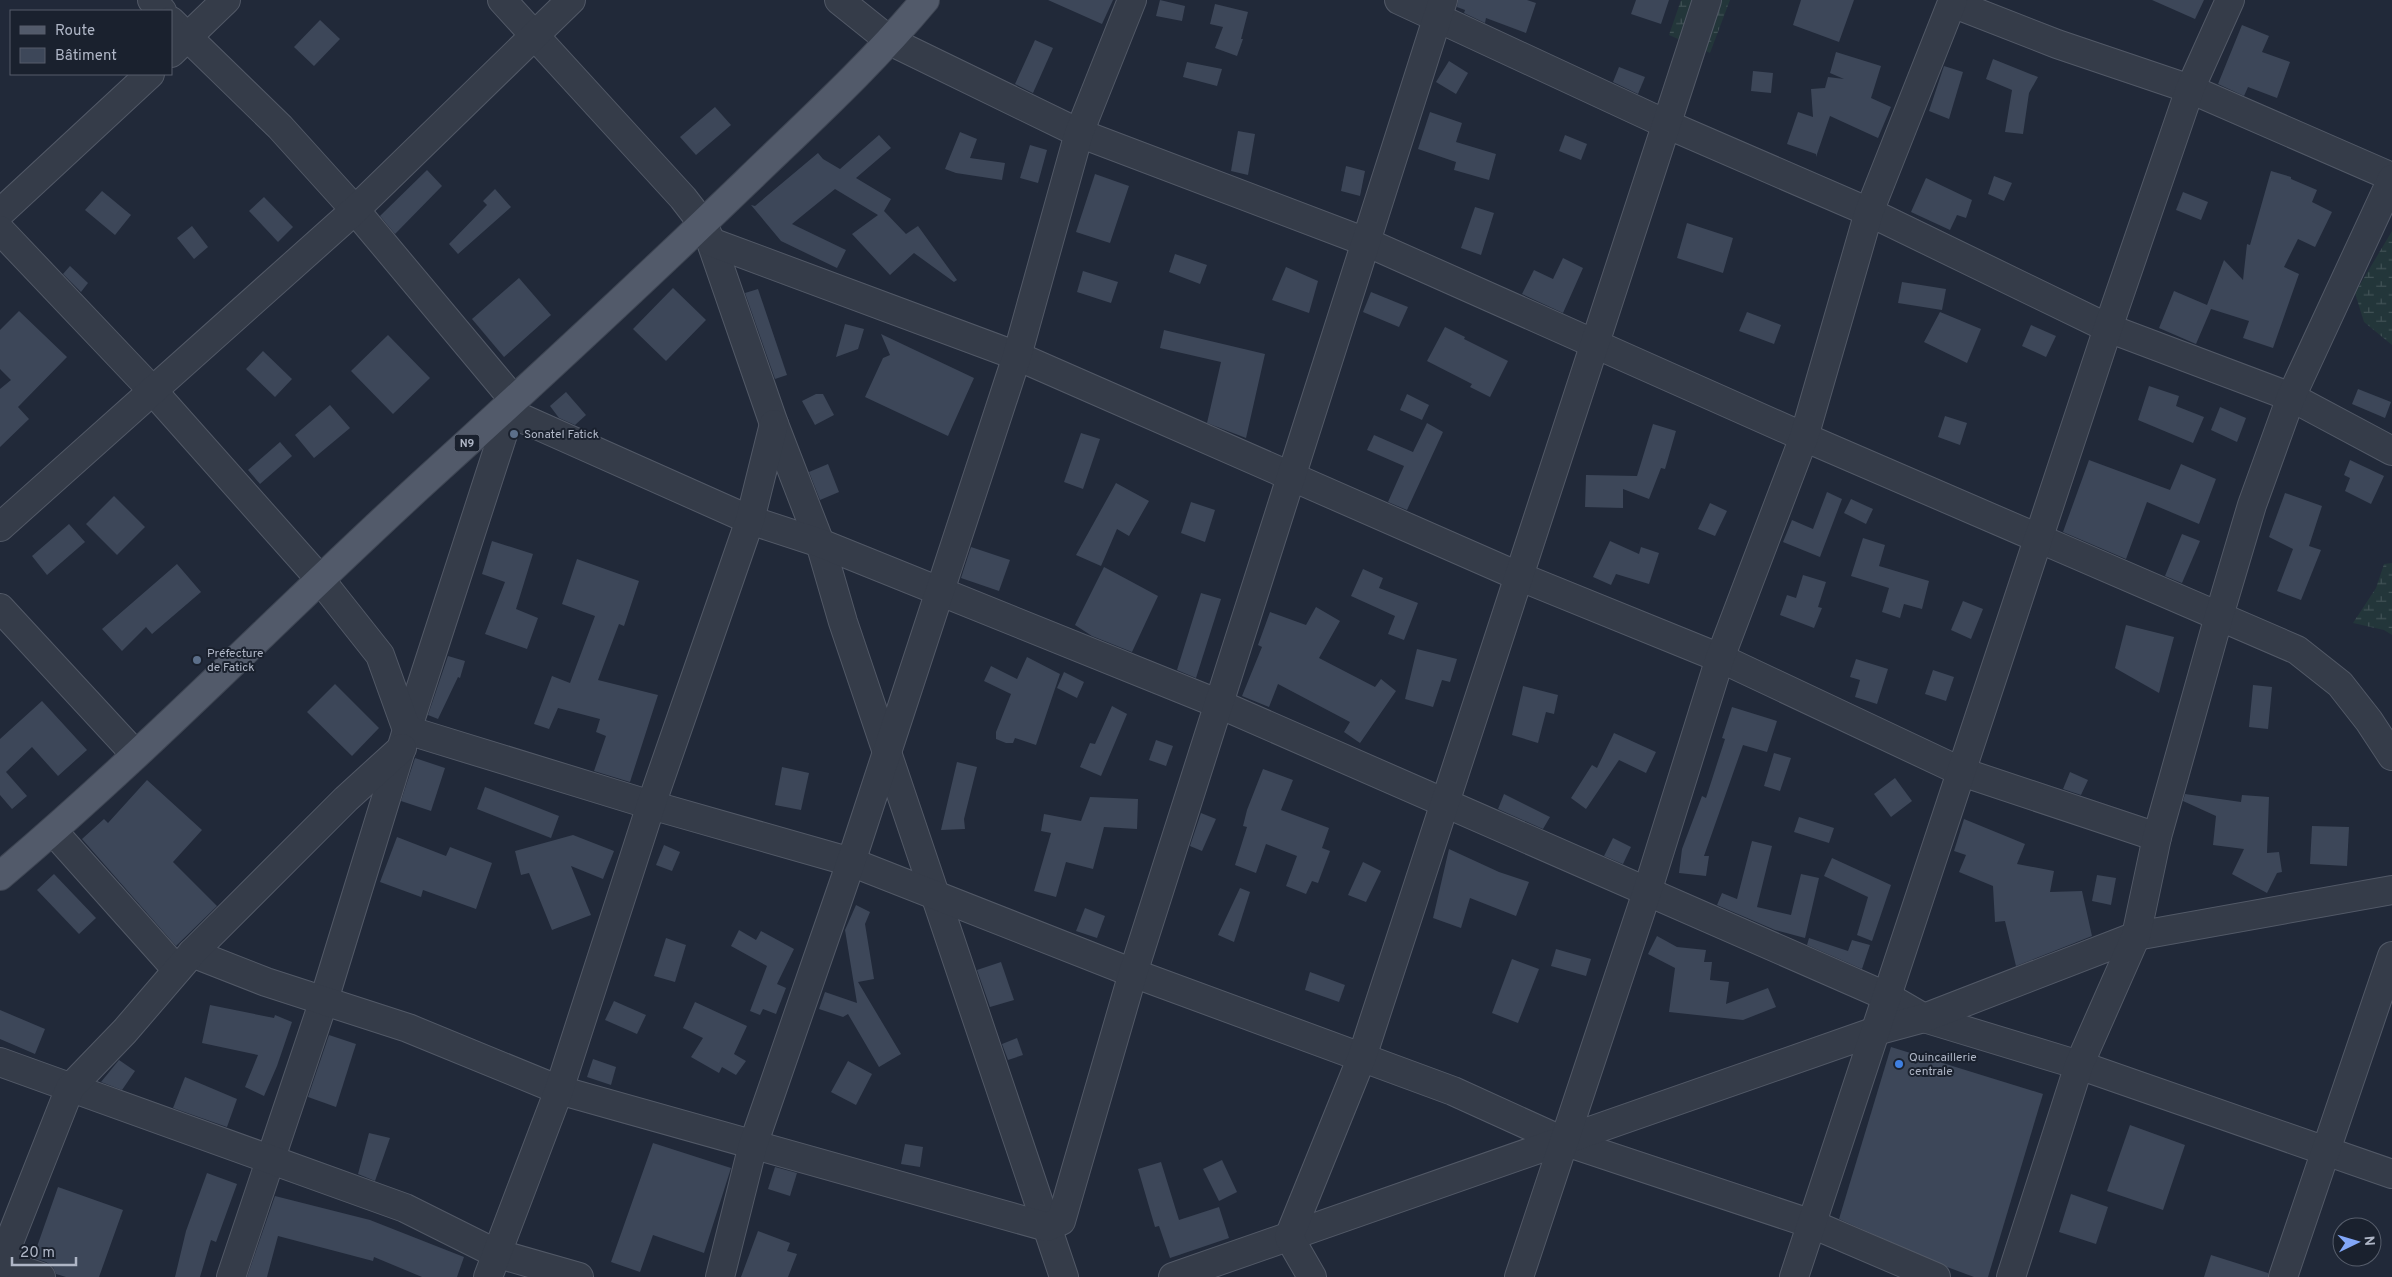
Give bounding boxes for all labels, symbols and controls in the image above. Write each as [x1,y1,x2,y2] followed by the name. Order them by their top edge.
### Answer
[10,10,172,75] legend
[55,22,95,41] text: Route
[55,47,117,66] text: Bâtiment
[524,427,599,443] place label: Sonatel Fatick
[508,428,520,440] marker: Sonatel Fatick
[454,434,480,452] road number: N9
[207,646,264,676] place label: Préfecture de Fatick
[191,654,203,666] marker: Préfecture de Fatick
[1909,1050,1977,1080] place label: Quincaillerie centrale
[1893,1058,1905,1070] marker: Quincaillerie centrale
[2332,1217,2382,1267] north arrow
[12,1234,76,1266] scale bar
[2360,1235,2377,1247] text: N
[20,1244,55,1263] text: 20 m

